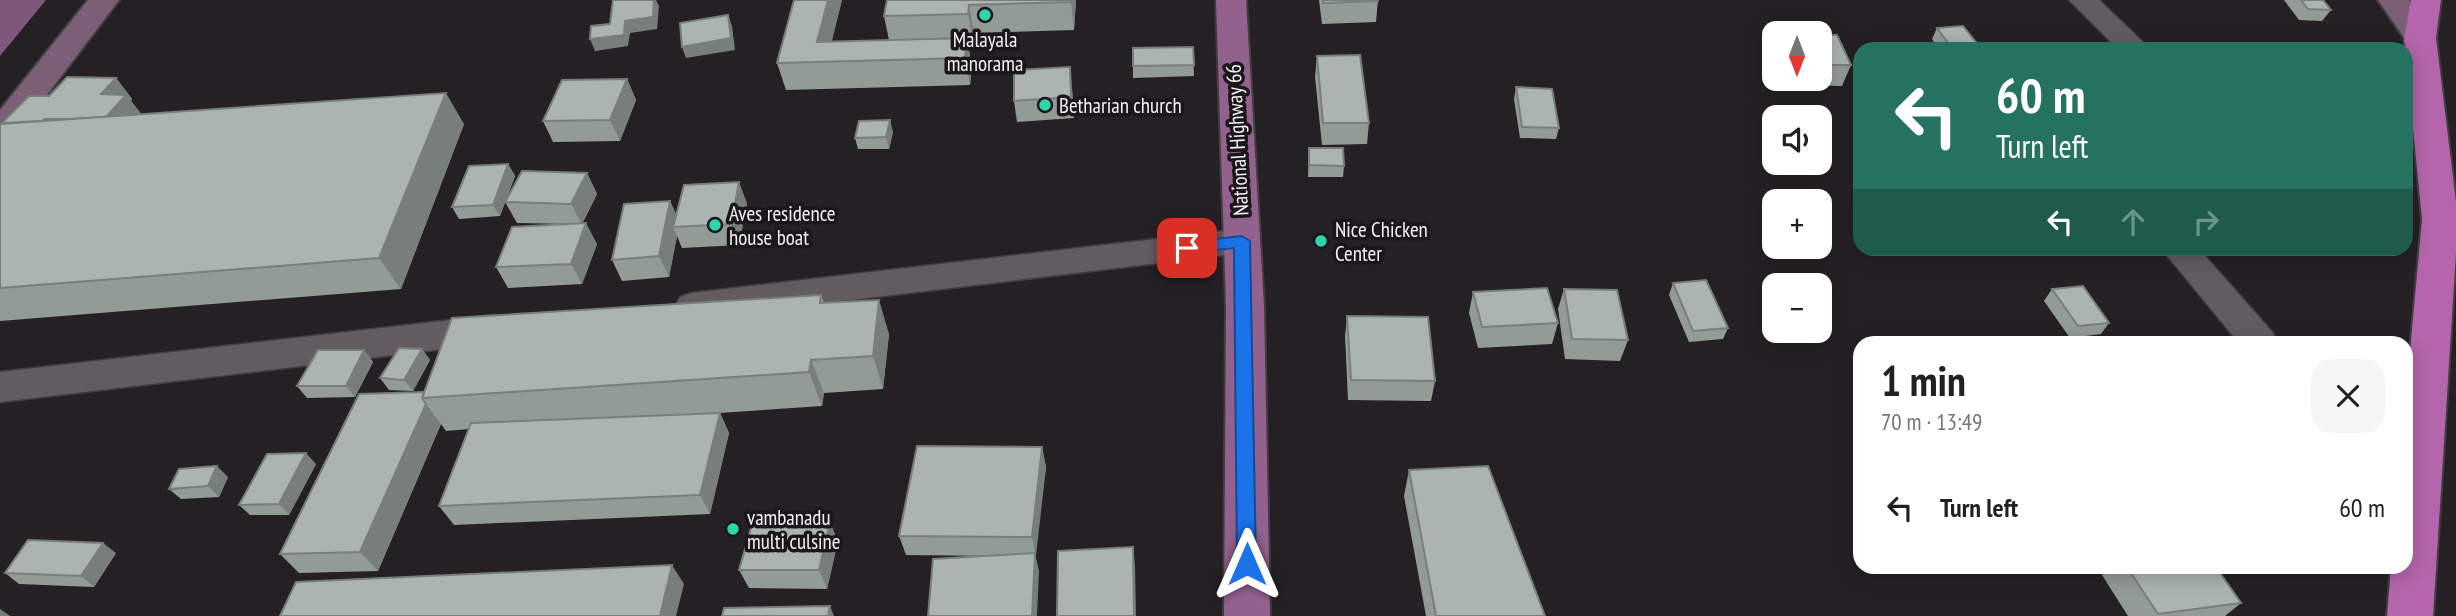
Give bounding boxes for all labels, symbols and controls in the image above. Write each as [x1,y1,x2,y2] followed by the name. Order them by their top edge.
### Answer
[977,7,993,23] marker: Malayala manorama
[1762,21,1832,91] north arrow
[1762,21,1832,343] map controls
[947,26,1023,77] place label: Malayala manorama
[1996,63,2085,127] text: 60 m
[1220,64,1254,216] street label: National Highway 66
[1881,70,1972,161] icon: left
[1059,92,1182,119] place label: Betharian church
[1037,97,1053,113] marker: Betharian church
[1762,105,1832,175] button: sound
[1996,125,2088,167] text: Turn left
[1762,189,1832,259] button: +
[729,200,836,251] place label: Aves residence house boat
[2041,203,2079,241] icon: left
[2114,203,2152,241] icon: ahead
[2187,203,2225,241] icon: right
[1335,216,1428,267] place label: Nice Chicken Center
[707,217,723,233] marker: Aves residence house boat
[1157,218,1217,278] pin
[1168,229,1206,267] icon: arrive
[1313,233,1329,249] marker: Nice Chicken Center
[1762,273,1832,343] button: −
[1881,353,1966,408] text: 1 min
[2311,359,2385,433] button: close
[1881,407,1982,436] text: 70 m · 13:49
[1881,489,1919,527] icon: left
[1940,491,2018,524] text: Turn left
[2339,491,2385,524] text: 60 m
[747,504,841,555] place label: vambanadu multi culsine
[725,521,741,537] marker: vambanadu multi culsine
[1210,527,1284,601] position arrow

